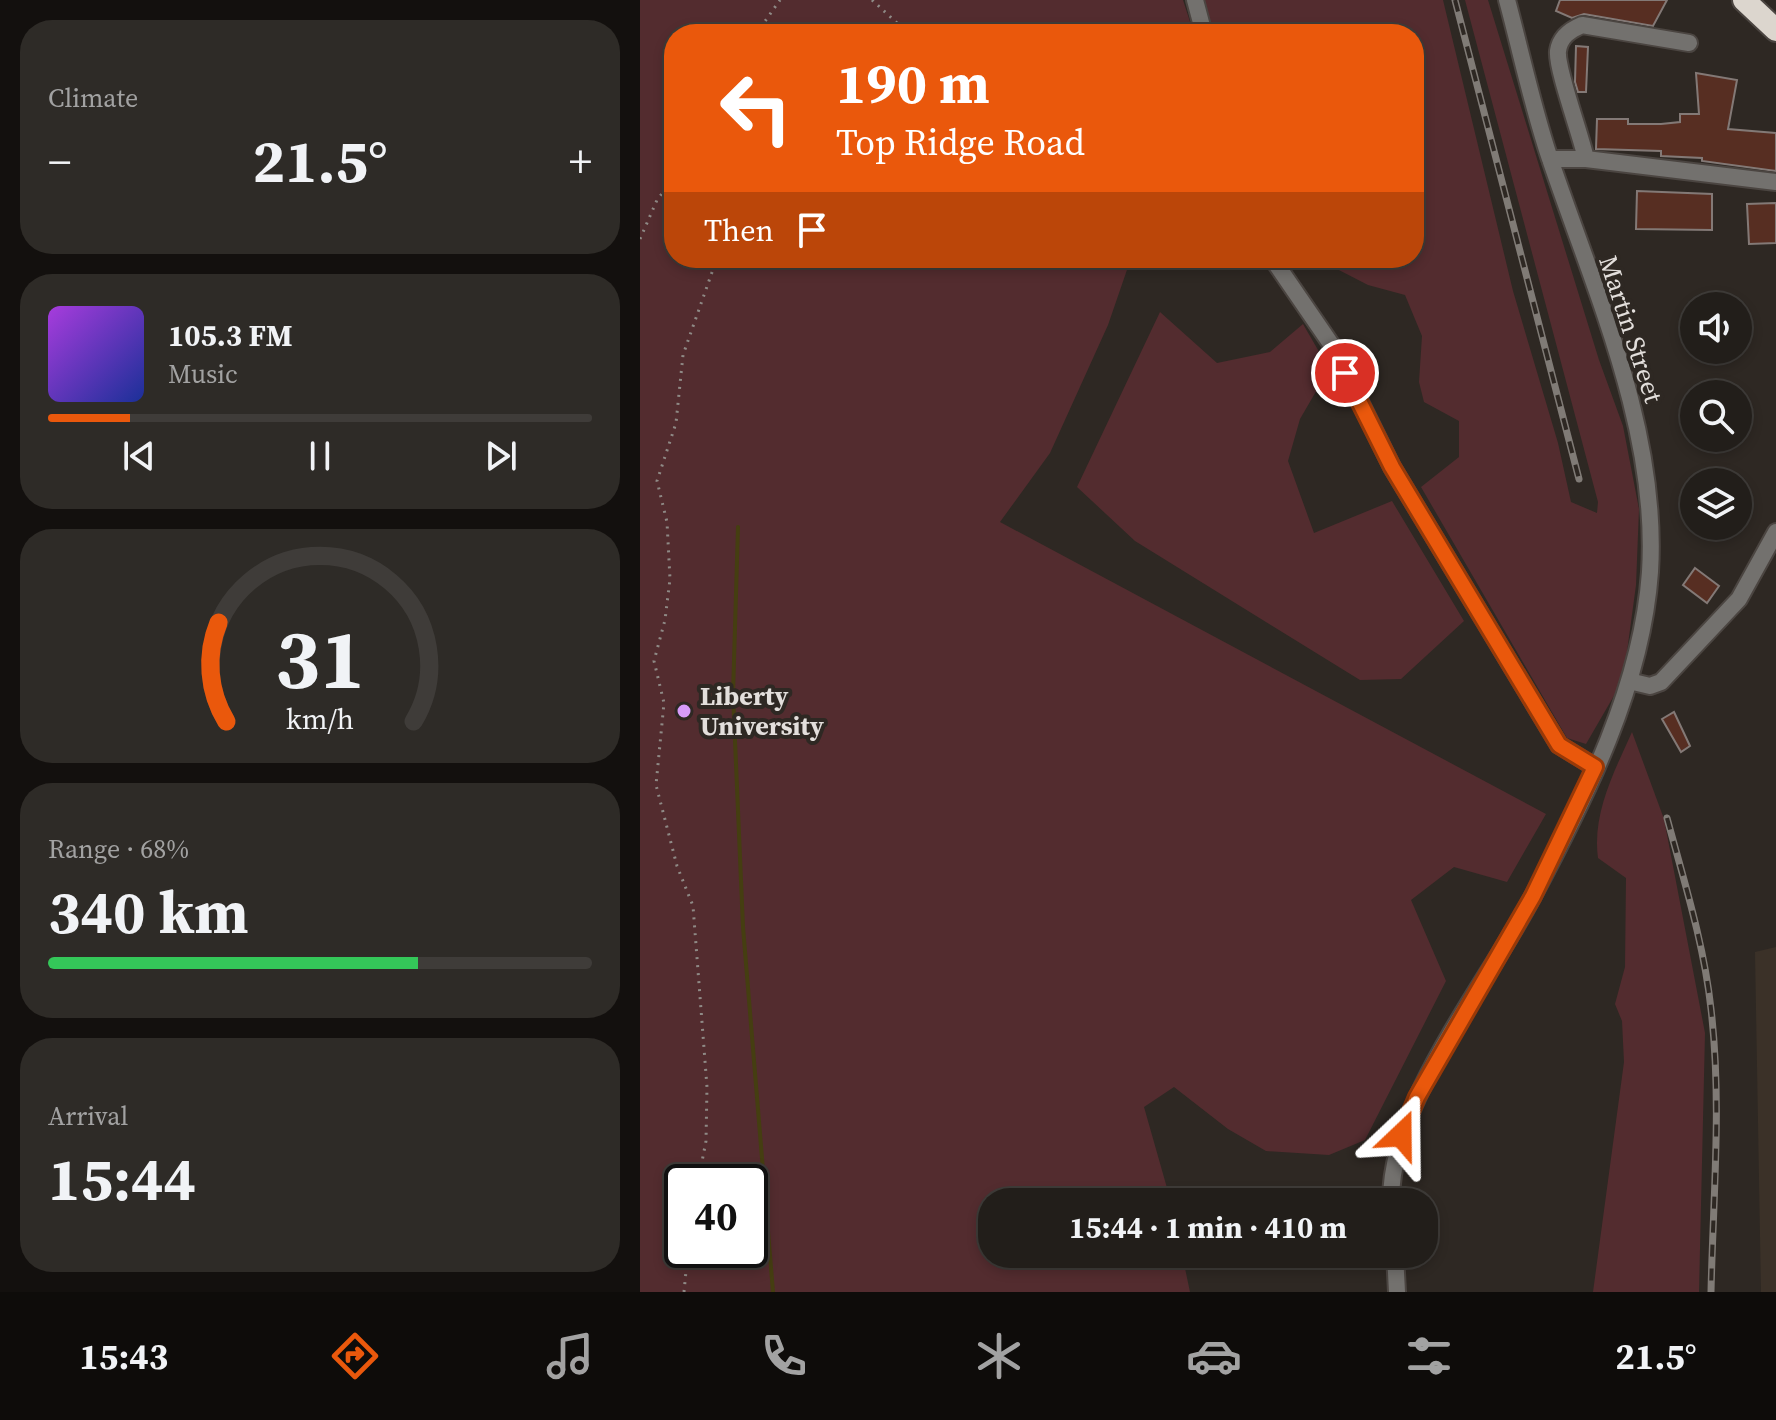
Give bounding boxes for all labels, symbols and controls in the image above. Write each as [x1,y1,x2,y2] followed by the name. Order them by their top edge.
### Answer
[836,45,990,122] text: 190 m
[704,56,808,160] icon: left
[48,80,138,116] text: Climate
[836,118,1085,167] text: Top Ridge Road
[252,120,388,202] text: 21.5°
[48,131,71,192] text: −
[569,131,592,192] text: +
[790,208,834,252] icon: arrive
[704,210,774,251] text: Then
[1590,251,1672,408] street label: Martin Street
[1680,292,1752,540] map controls
[1680,292,1752,364] button: sound
[168,315,293,356] text: 105.3 FM
[1311,339,1379,407] pin
[1323,351,1367,395] icon: arrive
[168,356,238,392] text: Music
[1680,380,1752,452] button: search
[117,434,161,478] icon: previous
[298,434,342,478] icon: pause
[479,434,523,478] icon: next
[1680,468,1752,540] button: layers
[275,602,365,716] text: 31
[700,678,824,744] place label: Liberty University
[286,699,354,739] text: km/h
[675,702,693,720] marker: Liberty University
[48,831,189,867] text: Range · 68%
[48,871,249,953] text: 340 km
[1359,1093,1443,1177] position arrow
[48,1098,128,1134] text: Arrival
[48,1138,196,1220] text: 15:44
[664,1164,768,1268] speed limit sign: 40
[1069,1207,1347,1248] text: 15:44 · 1 min · 410 m
[327,1328,383,1384] icon: directions
[542,1328,598,1384] icon: music
[756,1328,812,1384] icon: phone
[971,1328,1027,1384] icon: climate
[1186,1328,1242,1384] icon: car
[1401,1328,1457,1384] icon: filters
[79,1332,168,1381] text: 15:43
[1615,1332,1697,1381] text: 21.5°

